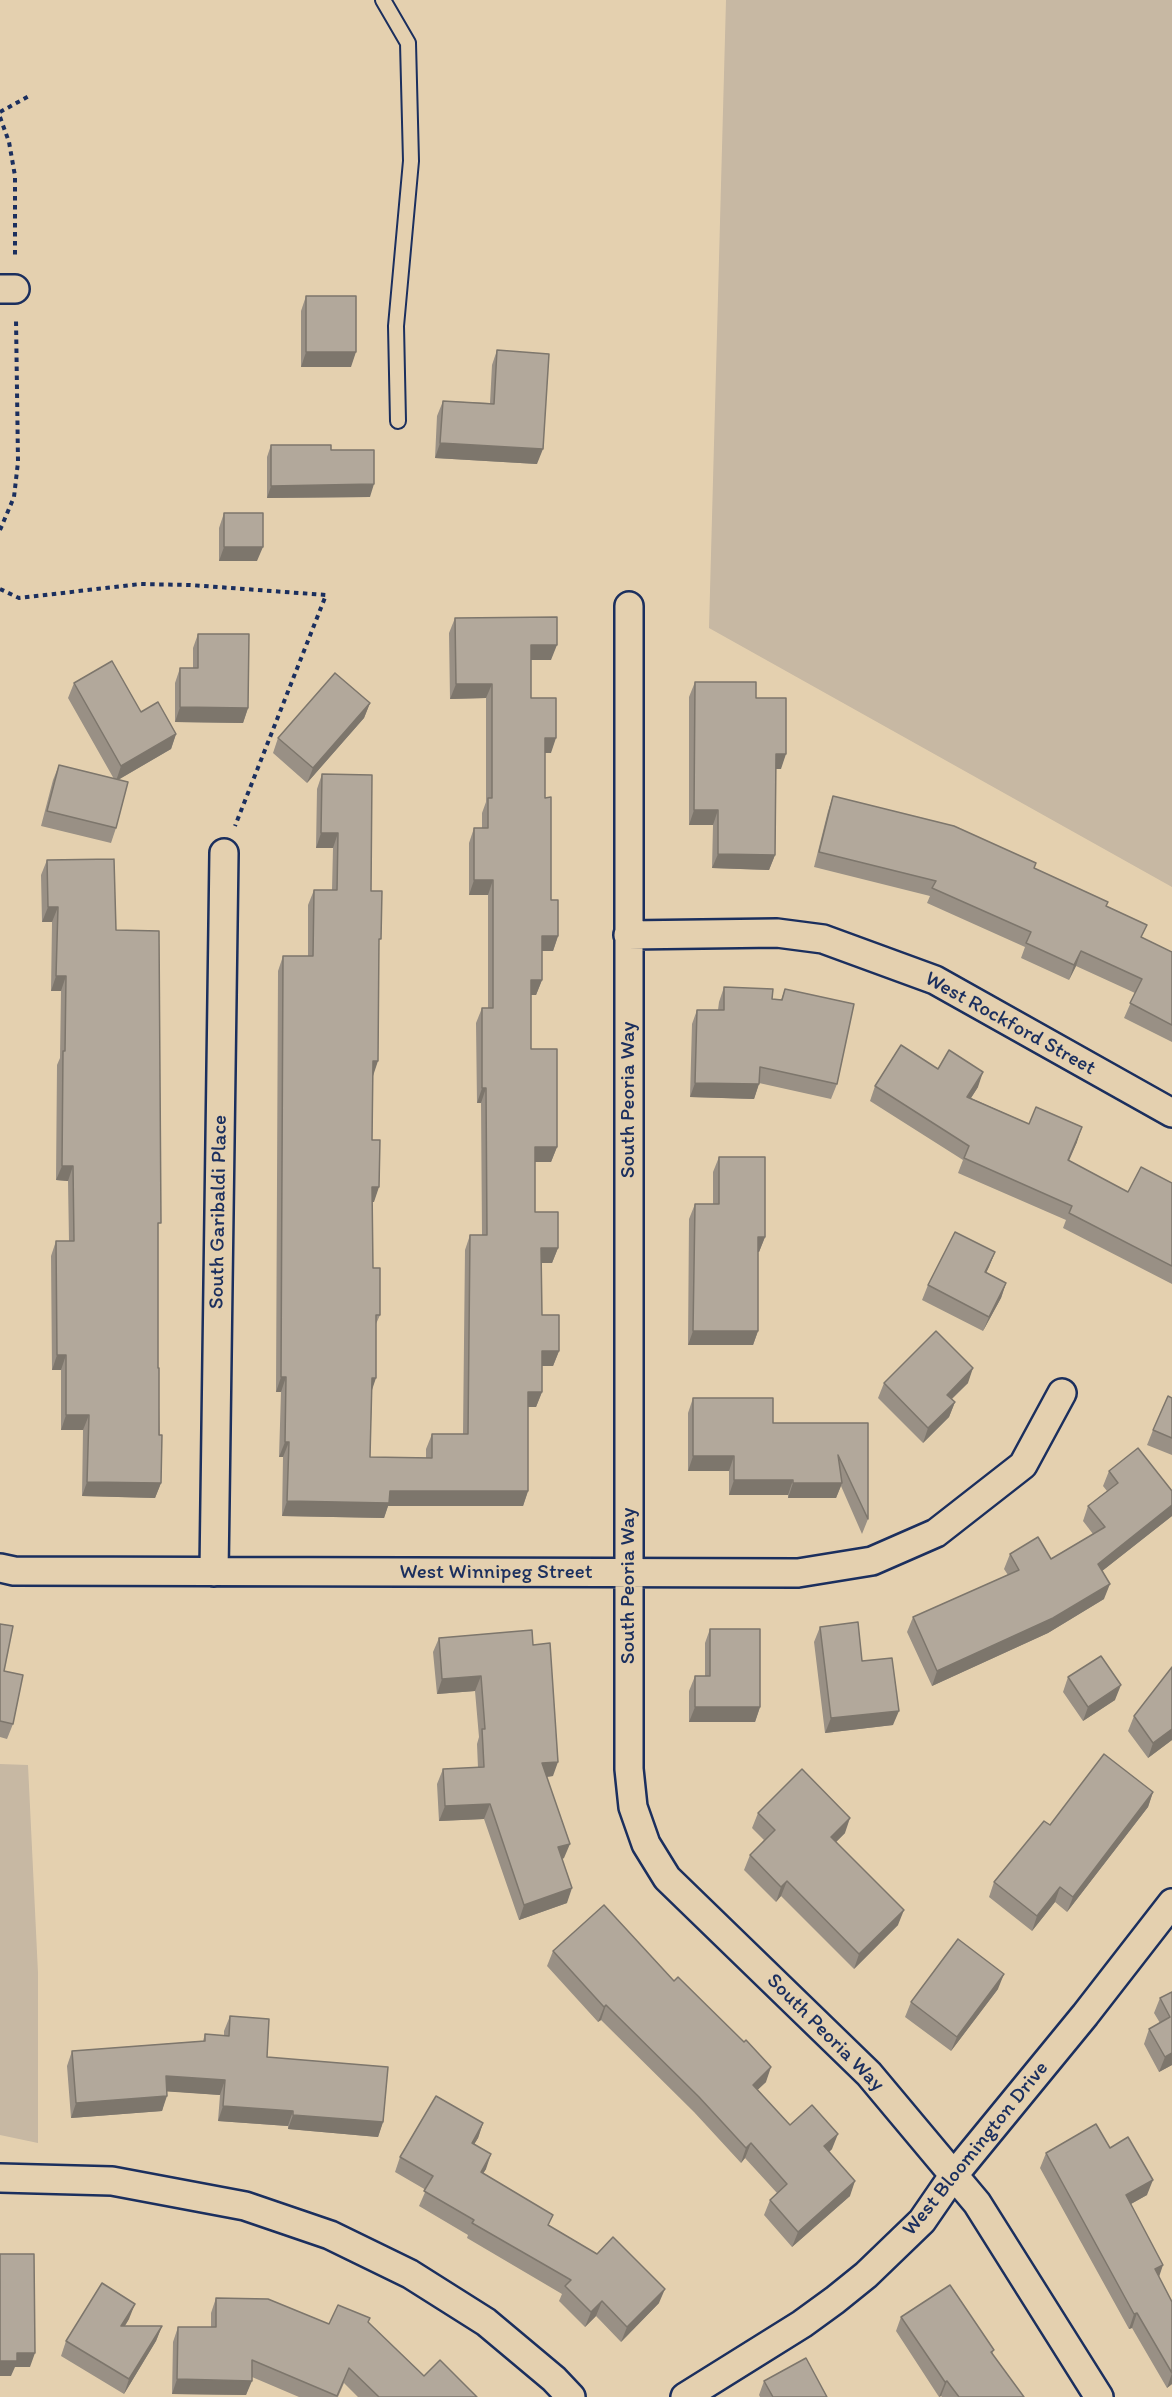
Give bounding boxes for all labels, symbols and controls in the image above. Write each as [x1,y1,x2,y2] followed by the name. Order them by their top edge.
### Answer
[920,967,1100,1081] street label: West Rockford Street
[616,1022,642,1178] street label: South Peoria Way
[205,1115,233,1309] street label: South Garibaldi Place
[616,1508,642,1664] street label: South Peoria Way
[399,1560,593,1586] street label: West Winnipeg Street
[761,1969,889,2097] street label: South Peoria Way
[898,2057,1054,2241] street label: West Bloomington Drive

